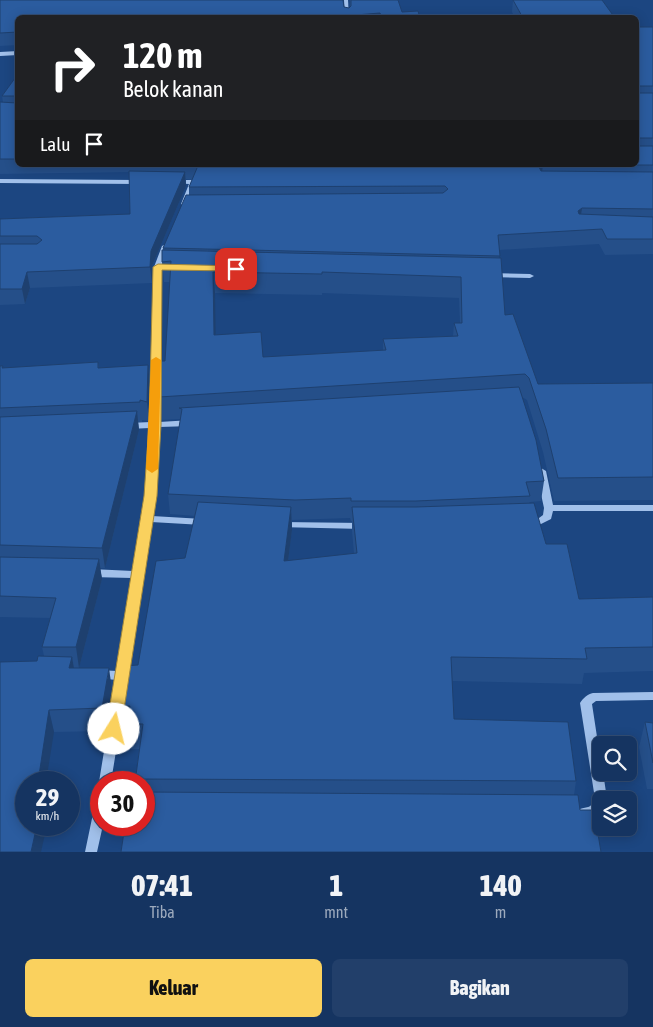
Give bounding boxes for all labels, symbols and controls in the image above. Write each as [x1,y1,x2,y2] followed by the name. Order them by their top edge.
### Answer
[40,35,105,100] icon: right
[123,35,202,75] text: 120 m
[123,76,224,102] text: Belok kanan
[80,130,108,158] icon: arrive
[40,133,70,155] text: Lalu
[215,248,257,290] pin
[222,255,250,283] icon: arrive
[87,702,139,754] position arrow
[592,736,637,836] map controls
[592,736,637,781] button: search
[90,771,155,836] speed limit sign: 30
[36,783,59,811] text: 29
[592,791,637,836] button: layers
[36,809,59,823] text: km/h
[131,868,193,902] text: 07:41
[329,868,343,902] text: 1
[479,868,522,902] text: 140
[149,903,175,921] text: Tiba
[324,903,348,921] text: mnt
[495,903,506,921] text: m
[25,959,322,1017] button: Keluar
[332,959,628,1017] button: Bagikan

